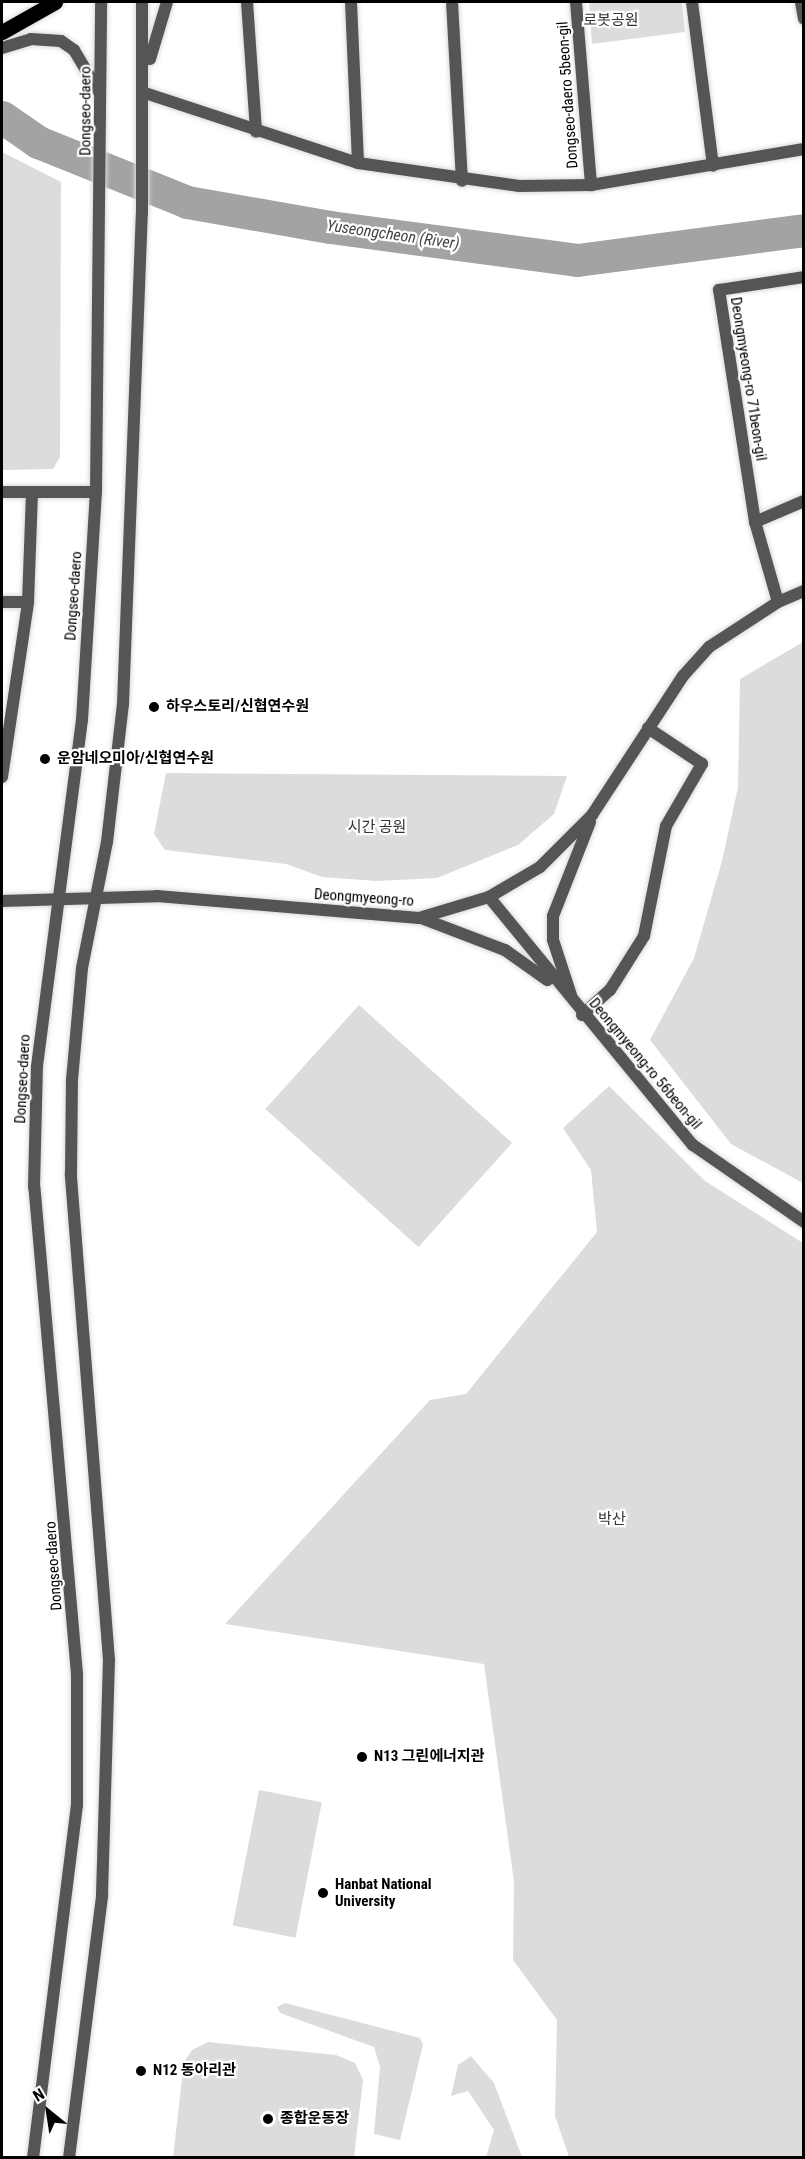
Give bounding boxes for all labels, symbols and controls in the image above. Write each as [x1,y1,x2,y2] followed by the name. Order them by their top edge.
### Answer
[583,12,639,30] park label: 로봇공원
[554,21,582,169] street label: Dongseo-daero 5beon-gil
[77,66,95,156] street label: Dongseo-daero
[325,216,461,254] water label: Yuseongcheon (River)
[726,296,770,462] street label: Deongmyeong-ro 71beon-gil
[62,551,86,641] street label: Dongseo-daero
[166,698,309,716] place label: 하우스토리/신협연수원
[147,700,161,714] marker: 하우스토리/신협연수원
[57,750,214,768] place label: 운암네오미아/신협연수원
[38,752,52,766] marker: 운암네오미아/신협연수원
[348,819,406,837] park label: 시간 공원
[313,886,415,910] street label: Deongmyeong-ro
[585,995,705,1133] street label: Deongmyeong-ro 56beon-gil
[12,1034,34,1124] street label: Dongseo-daero
[598,1511,626,1529] park label: 박산
[42,1521,66,1611] street label: Dongseo-daero
[374,1748,485,1766] place label: N13 그린에너지관
[355,1750,369,1764] marker: N13 그린에너지관
[335,1875,432,1910] place label: Hanbat National University
[316,1886,330,1900] marker: Hanbat National University
[153,2062,236,2080] place label: N12 동아리관
[134,2064,148,2078] marker: N12 동아리관
[18,2081,78,2141] north arrow
[30,2084,48,2106] text: N
[280,2110,349,2128] place label: 종합운동장
[261,2112,275,2126] marker: 종합운동장

